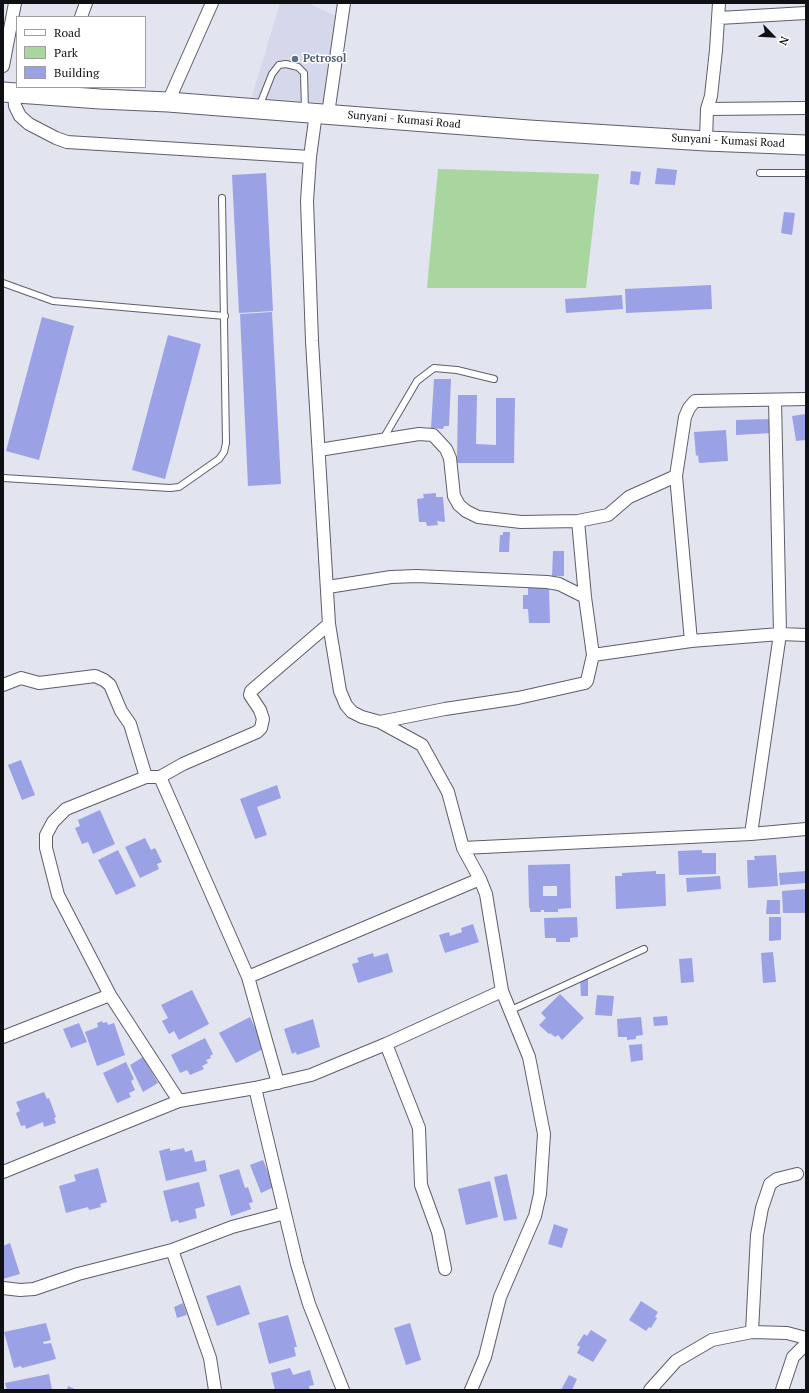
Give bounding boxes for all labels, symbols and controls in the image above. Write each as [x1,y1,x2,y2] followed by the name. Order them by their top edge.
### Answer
[16,16,146,88] legend
[753,16,793,56] north arrow
[54,25,81,40] text: Road
[776,34,792,48] text: N
[54,45,78,60] text: Park
[303,52,346,66] place label: Petrosol
[290,54,300,64] marker: Petrosol
[54,65,99,80] text: Building
[347,108,461,132] street label: Sunyani - Kumasi Road
[671,131,785,151] street label: Sunyani - Kumasi Road

